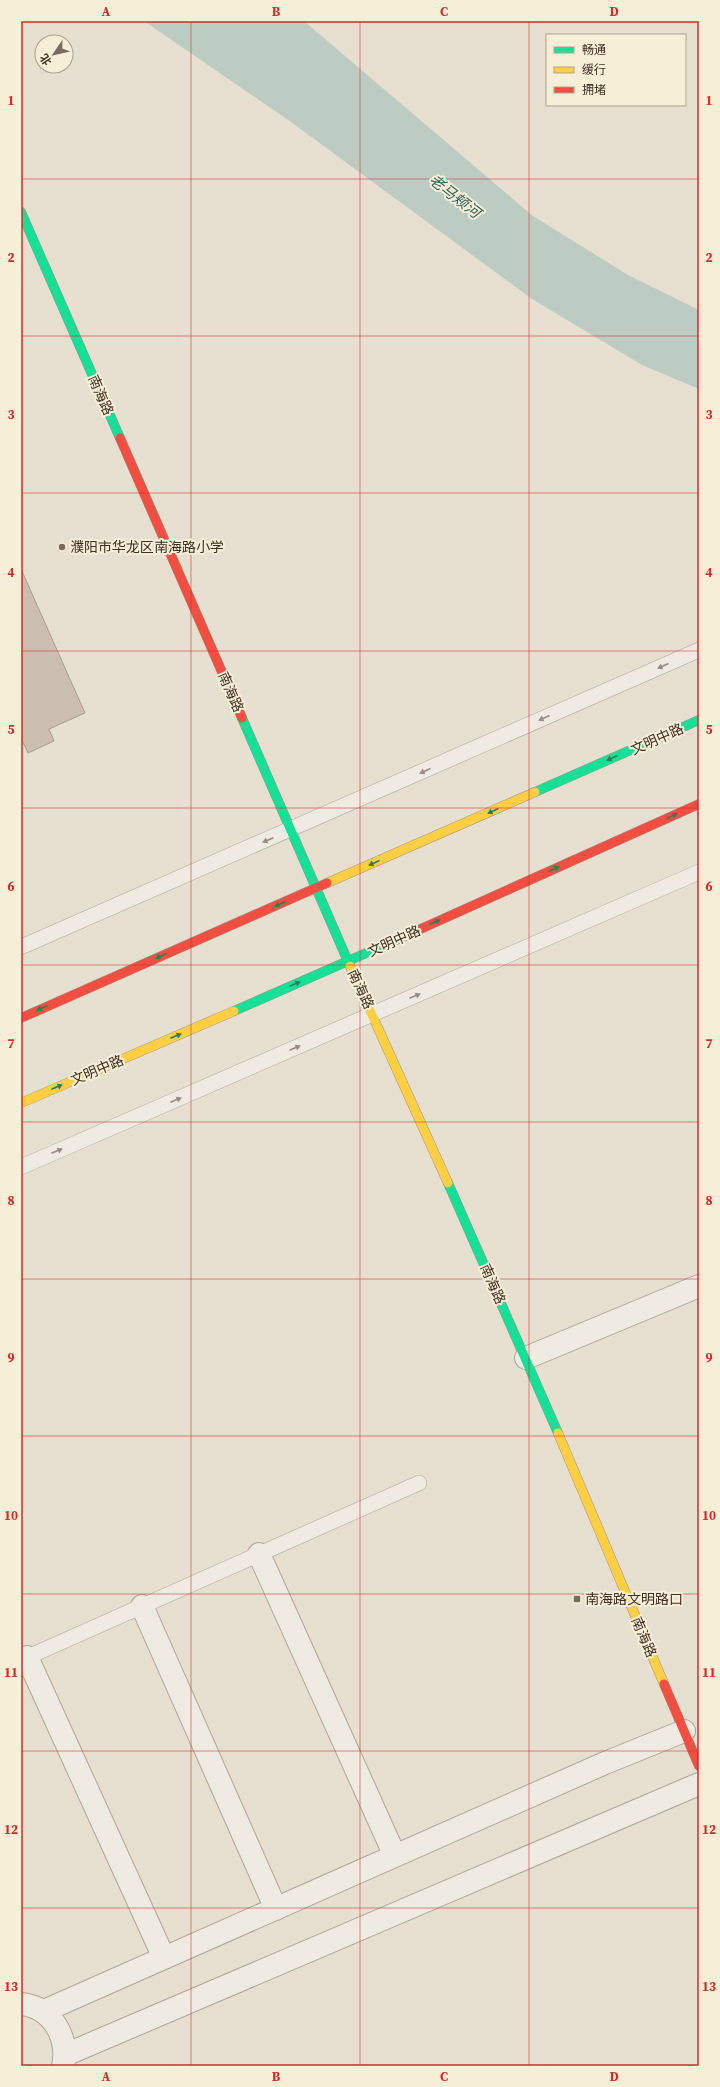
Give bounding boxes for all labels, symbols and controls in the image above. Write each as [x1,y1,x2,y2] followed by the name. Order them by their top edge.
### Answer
[102,3,111,20] text: A
[272,3,281,20] text: B
[440,3,448,20] text: C
[609,3,619,20] text: D
[34,34,74,74] north arrow
[546,34,686,106] legend
[582,42,606,58] text: 畅通
[37,51,55,68] text: 北
[582,62,606,78] text: 缓行
[582,82,606,98] text: 拥堵
[7,92,15,109] text: 1
[705,92,713,109] text: 1
[425,169,487,225] water label: 老马颊河
[7,249,15,266] text: 2
[705,249,713,266] text: 2
[83,372,119,418] street label: 南海路
[7,406,15,423] text: 3
[705,406,713,423] text: 3
[70,537,224,557] place label: 濮阳市华龙区南海路小学
[57,542,67,552] marker: 濮阳市华龙区南海路小学
[7,564,15,581] text: 4
[705,564,713,581] text: 4
[658,663,669,669] one-way arrow
[213,669,249,715] street label: 南海路
[539,715,550,721] one-way arrow
[627,718,687,760] street label: 文明中路
[7,721,15,738] text: 5
[705,721,713,738] text: 5
[606,755,618,762] one-way arrow
[419,768,431,774] one-way arrow
[487,807,499,814] one-way arrow
[667,813,678,819] one-way arrow
[262,837,273,843] one-way arrow
[368,860,380,866] one-way arrow
[548,866,559,872] one-way arrow
[7,878,15,895] text: 6
[705,878,713,895] text: 6
[275,901,286,907] one-way arrow
[429,919,441,925] one-way arrow
[364,920,424,962] street label: 文明中路
[156,953,167,959] one-way arrow
[343,966,379,1012] street label: 南海路
[290,981,301,987] one-way arrow
[409,993,421,999] one-way arrow
[36,1006,48,1012] one-way arrow
[171,1032,183,1038] one-way arrow
[7,1035,15,1052] text: 7
[705,1035,713,1052] text: 7
[290,1045,301,1051] one-way arrow
[67,1050,127,1090] street label: 文明中路
[51,1084,62,1090] one-way arrow
[170,1096,182,1103] one-way arrow
[51,1148,63,1154] one-way arrow
[7,1192,15,1209] text: 8
[705,1192,713,1209] text: 8
[475,1261,511,1307] street label: 南海路
[7,1349,15,1366] text: 9
[705,1349,713,1366] text: 9
[4,1507,18,1524] text: 10
[702,1507,716,1524] text: 10
[585,1589,683,1609] place label: 南海路文明路口
[572,1594,582,1604] marker: 南海路文明路口
[627,1614,661,1660] street label: 南海路
[4,1664,18,1681] text: 11
[702,1664,716,1681] text: 11
[4,1821,18,1838] text: 12
[702,1821,716,1838] text: 12
[4,1978,18,1995] text: 13
[702,1978,716,1995] text: 13
[102,2068,111,2085] text: A
[272,2068,281,2085] text: B
[440,2068,448,2085] text: C
[609,2068,619,2085] text: D

